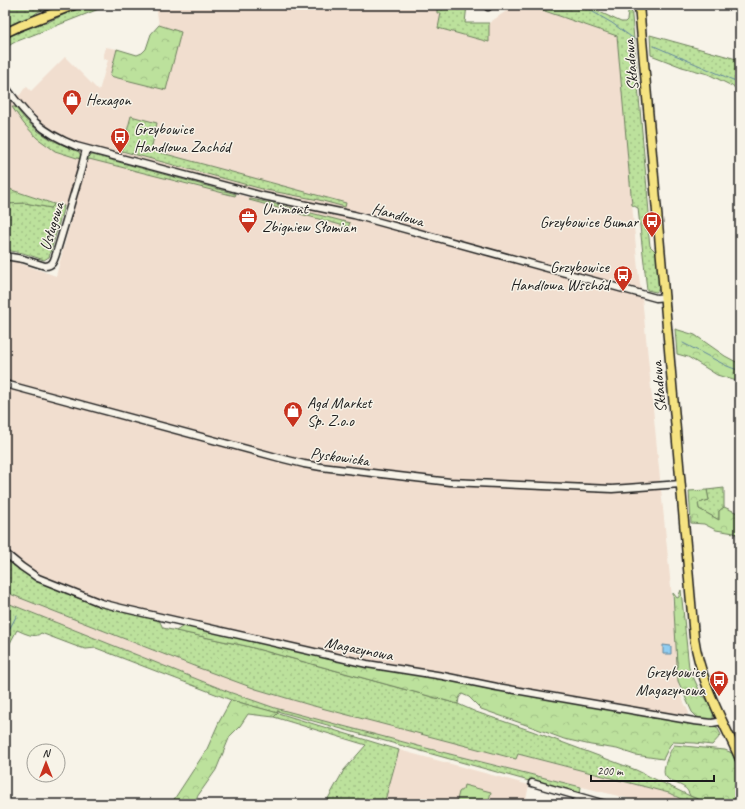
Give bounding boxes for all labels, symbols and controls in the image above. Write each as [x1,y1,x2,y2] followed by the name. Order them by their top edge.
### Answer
[619,37,643,91] street label: Składowa
[61,88,83,116] shop icon: Hexagon
[86,90,131,110] place label: Hexagon
[134,119,233,157] place label: Grzybowice Handlowa Zachód
[109,126,131,154] bus stop icon: Grzybowice Handlowa Zachód
[370,198,427,232] street label: Handlowa
[35,199,69,253] street label: Usługowa
[262,199,357,237] place label: Unimont Zbigniew Słomian
[237,206,259,234] office icon: Unimont Zbigniew Słomian
[641,210,663,238] bus stop icon: Grzybowice Bumar
[540,212,639,232] place label: Grzybowice Bumar
[510,257,612,295] place label: Grzybowice Handlowa Wschód
[612,264,634,292] bus stop icon: Grzybowice Handlowa Wschód
[647,359,671,413] street label: Składowa
[307,393,373,431] place label: Agd Market Sp. Z.o.o
[282,400,304,428] shop icon: Agd Market Sp. Z.o.o
[309,443,372,471] street label: Pyskowicka
[323,633,396,666] street label: Magazynowa
[636,662,707,700] place label: Grzybowice Magazynowa
[708,669,730,697] bus stop icon: Grzybowice Magazynowa
[26,743,66,783] north arrow
[43,746,52,760] text: N
[591,757,714,783] scale bar
[597,763,624,779] text: 200 m

